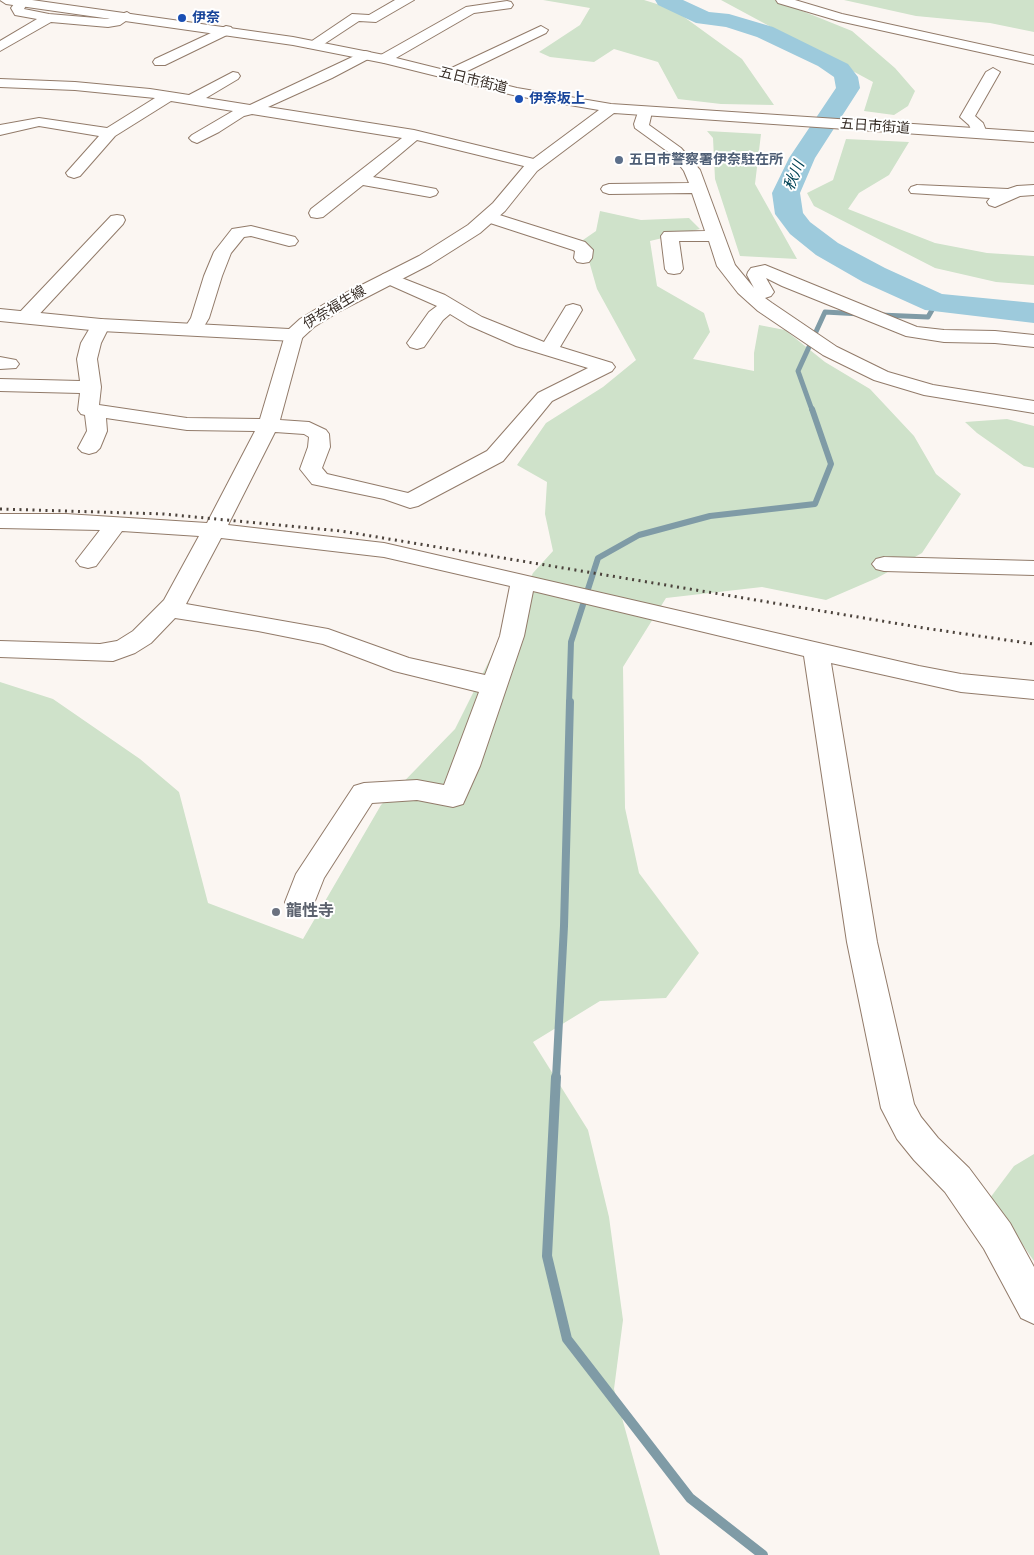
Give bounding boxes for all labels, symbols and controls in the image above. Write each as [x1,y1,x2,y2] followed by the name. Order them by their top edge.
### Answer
[192,10,220,26] place label: 伊奈
[176,12,188,24] marker: 伊奈
[437,64,509,98] street label: 五日市街道
[529,91,585,107] place label: 伊奈坂上
[513,93,525,105] marker: 伊奈坂上
[839,116,911,138] street label: 五日市街道
[629,152,783,168] place label: 五日市警察署伊奈駐在所
[613,154,625,166] marker: 五日市警察署伊奈駐在所
[781,159,809,193] water label: 秋川
[301,283,369,333] street label: 伊奈福生線
[286,902,334,922] place label: 龍性寺
[270,906,282,918] marker: 龍性寺

